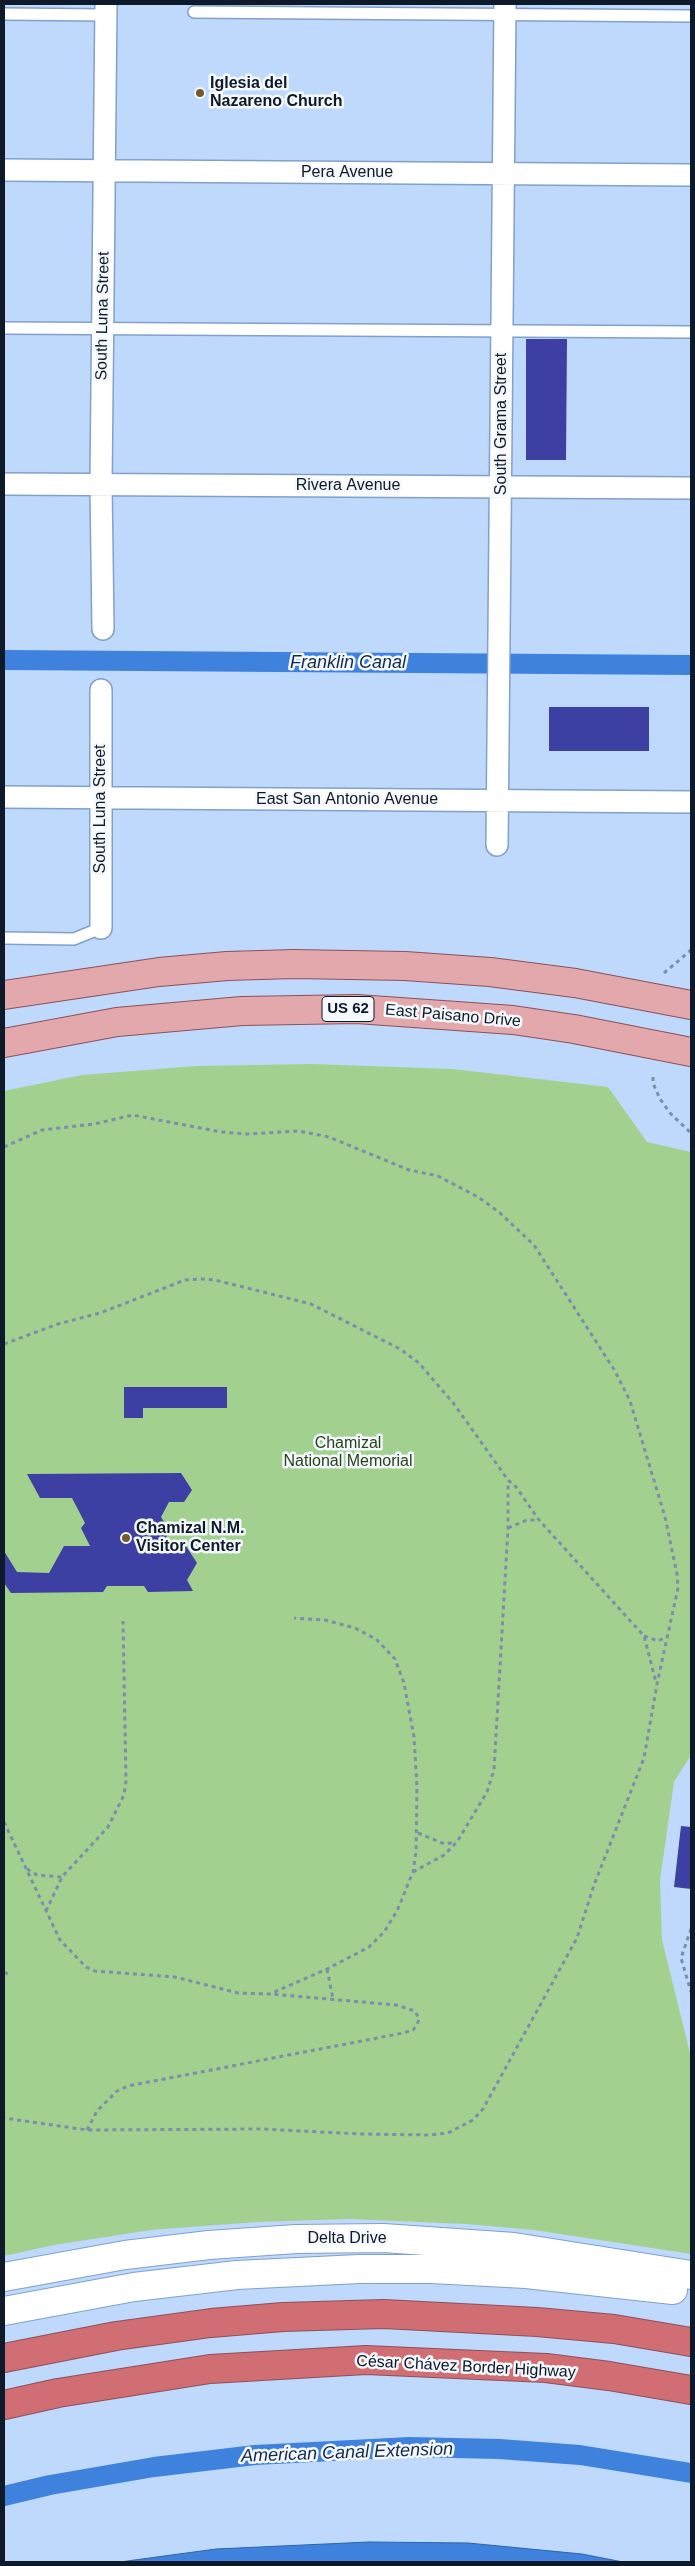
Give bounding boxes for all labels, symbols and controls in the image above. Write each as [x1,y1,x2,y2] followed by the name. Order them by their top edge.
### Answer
[210,74,342,112] place label: Iglesia del Nazareno Church
[194,87,206,99] marker: Iglesia del Nazareno Church
[301,163,393,183] street label: Pera Avenue
[92,251,114,381] street label: South Luna Street
[492,353,512,495] street label: South Grama Street
[296,476,400,496] street label: Rivera Avenue
[290,652,406,674] water label: Franklin Canal
[91,745,111,873] street label: South Luna Street
[256,790,438,810] street label: East San Antonio Avenue
[322,996,374,1022] road number: US 62
[384,1001,522,1031] street label: East Paisano Drive
[284,1434,412,1472] park label: Chamizal National Memorial
[136,1519,244,1557] place label: Chamizal N.M. Visitor Center
[120,1532,132,1544] marker: Chamizal N.M. Visitor Center
[307,2229,387,2249] street label: Delta Drive
[356,2352,576,2382] street label: César Chávez Border Highway
[241,2439,453,2467] water label: American Canal Extension

